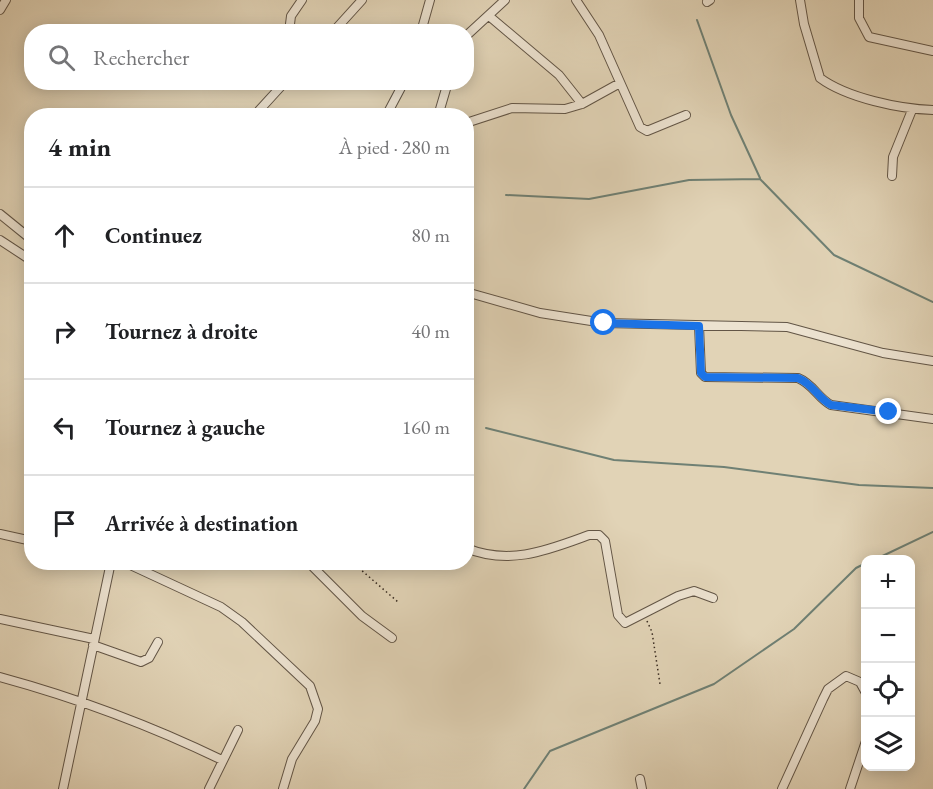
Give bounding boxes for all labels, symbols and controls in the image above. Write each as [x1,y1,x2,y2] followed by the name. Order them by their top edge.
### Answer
[24,24,474,90] search box
[45,41,78,74] icon: search
[93,43,189,72] text: Rechercher
[48,130,111,164] text: 4 min
[339,134,450,160] text: À pied · 280 m
[48,219,81,252] icon: ahead
[105,221,202,250] text: Continuez
[411,222,450,248] text: 80 m
[590,309,616,335] route start
[48,315,81,348] icon: right
[105,317,258,346] text: Tournez à droite
[411,318,450,344] text: 40 m
[875,398,901,424] route end
[48,411,81,444] icon: left
[105,413,265,442] text: Tournez à gauche
[402,414,450,440] text: 160 m
[48,507,81,540] icon: arrive
[105,509,298,538] text: Arrivée à destination
[861,555,915,771] map controls
[861,555,915,609] button: +
[861,609,915,663] button: −
[861,663,915,717] button: locate
[861,717,915,771] button: layers

